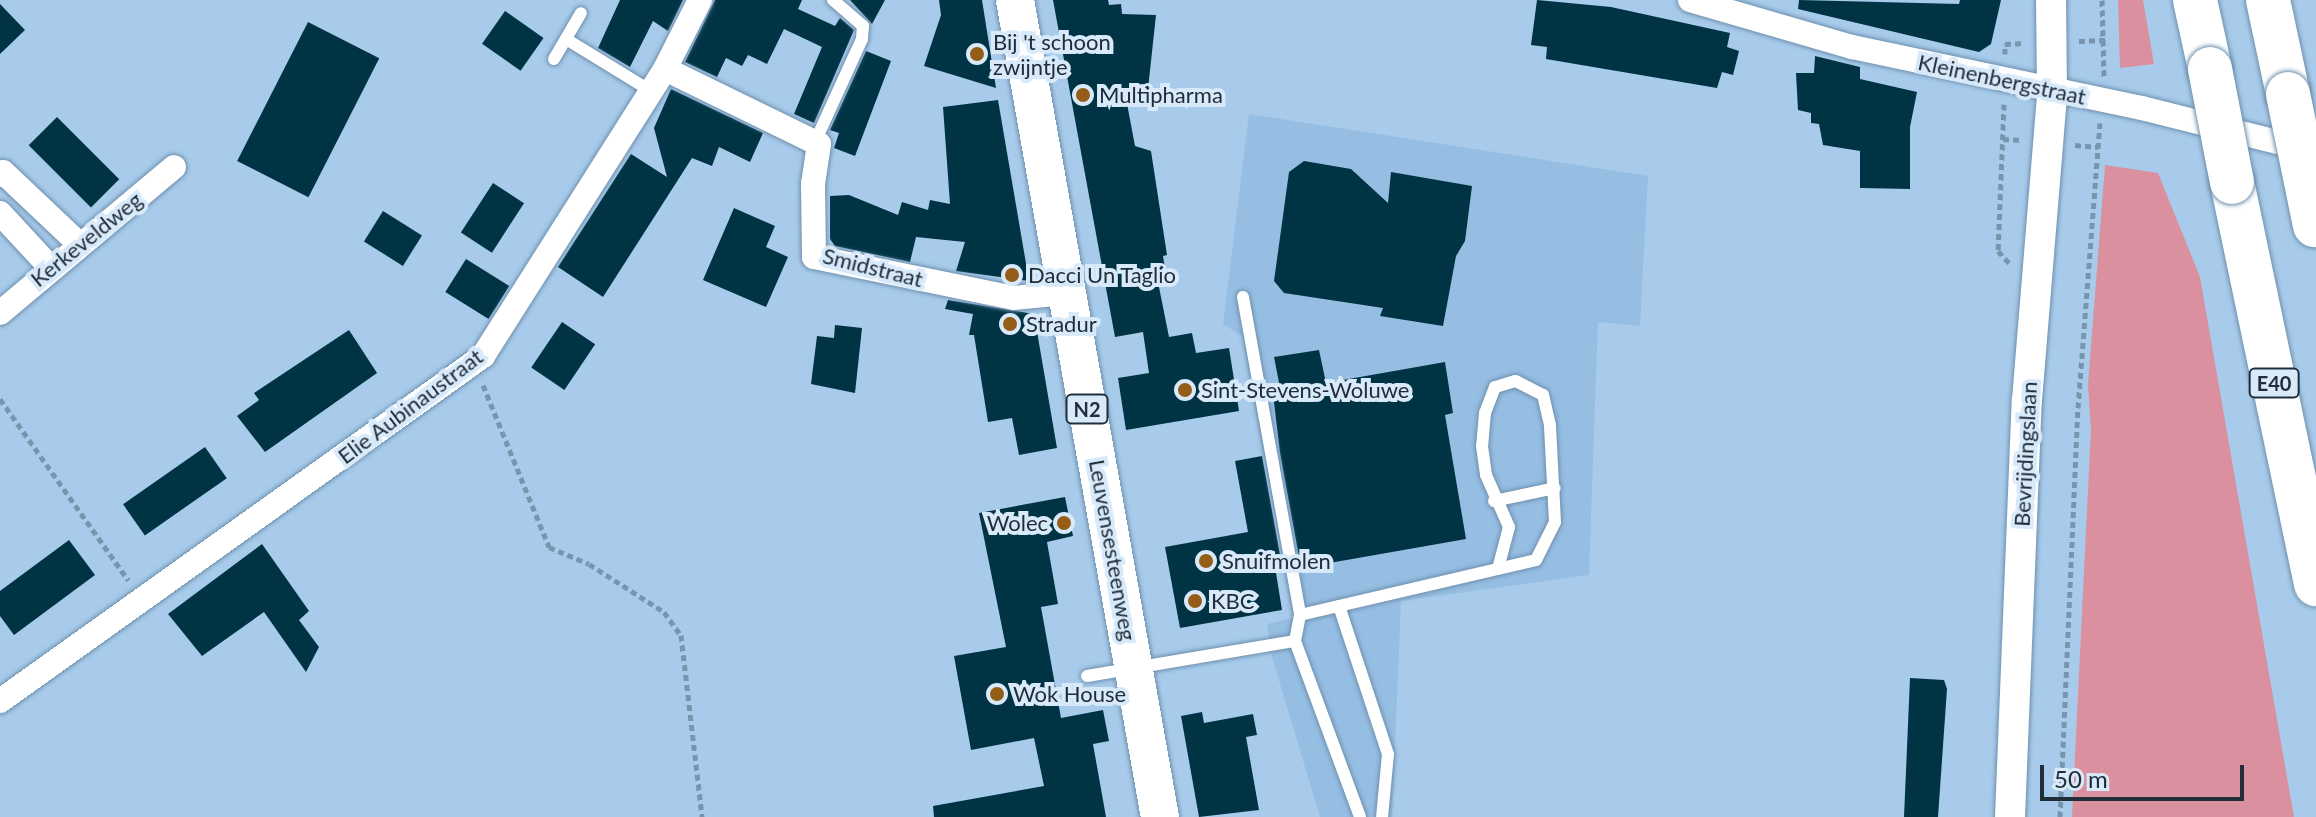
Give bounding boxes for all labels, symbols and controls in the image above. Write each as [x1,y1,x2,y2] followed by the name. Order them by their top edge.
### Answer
[993,28,1111,80] place label: Bij 't schoon zwijntje
[968,45,986,63] marker: Bij 't schoon zwijntje
[1916,48,2088,110] street label: Kleinenbergstraat
[1099,82,1223,108] place label: Multipharma
[1074,86,1092,104] marker: Multipharma
[25,186,147,292] street label: Kerkeveldweg
[820,242,926,292] street label: Smidstraat
[1028,262,1177,288] place label: Dacci Un Taglio
[1003,266,1021,284] marker: Dacci Un Taglio
[1026,311,1097,337] place label: Stradur
[1001,315,1019,333] marker: Stradur
[332,343,488,469] street label: Elie Aubinaustraat
[2248,367,2300,399] road number: E40
[1201,377,1409,403] place label: Sint-Stevens-Woluwe
[1176,381,1194,399] marker: Sint-Stevens-Woluwe
[2008,381,2042,527] street label: Bevrijdingslaan
[1065,393,1109,425] road number: N2
[1084,457,1142,643] street label: Leuvensesteenweg
[987,510,1048,536] place label: Wolec
[1055,514,1073,532] marker: Wolec
[1222,548,1331,574] place label: Snuifmolen
[1197,552,1215,570] marker: Snuifmolen
[1211,588,1254,614] place label: KBC
[1186,592,1204,610] marker: KBC
[1013,681,1126,707] place label: Wok House
[988,685,1006,703] marker: Wok House
[2044,749,2248,799] scale bar
[2054,764,2108,793] text: 50 m

